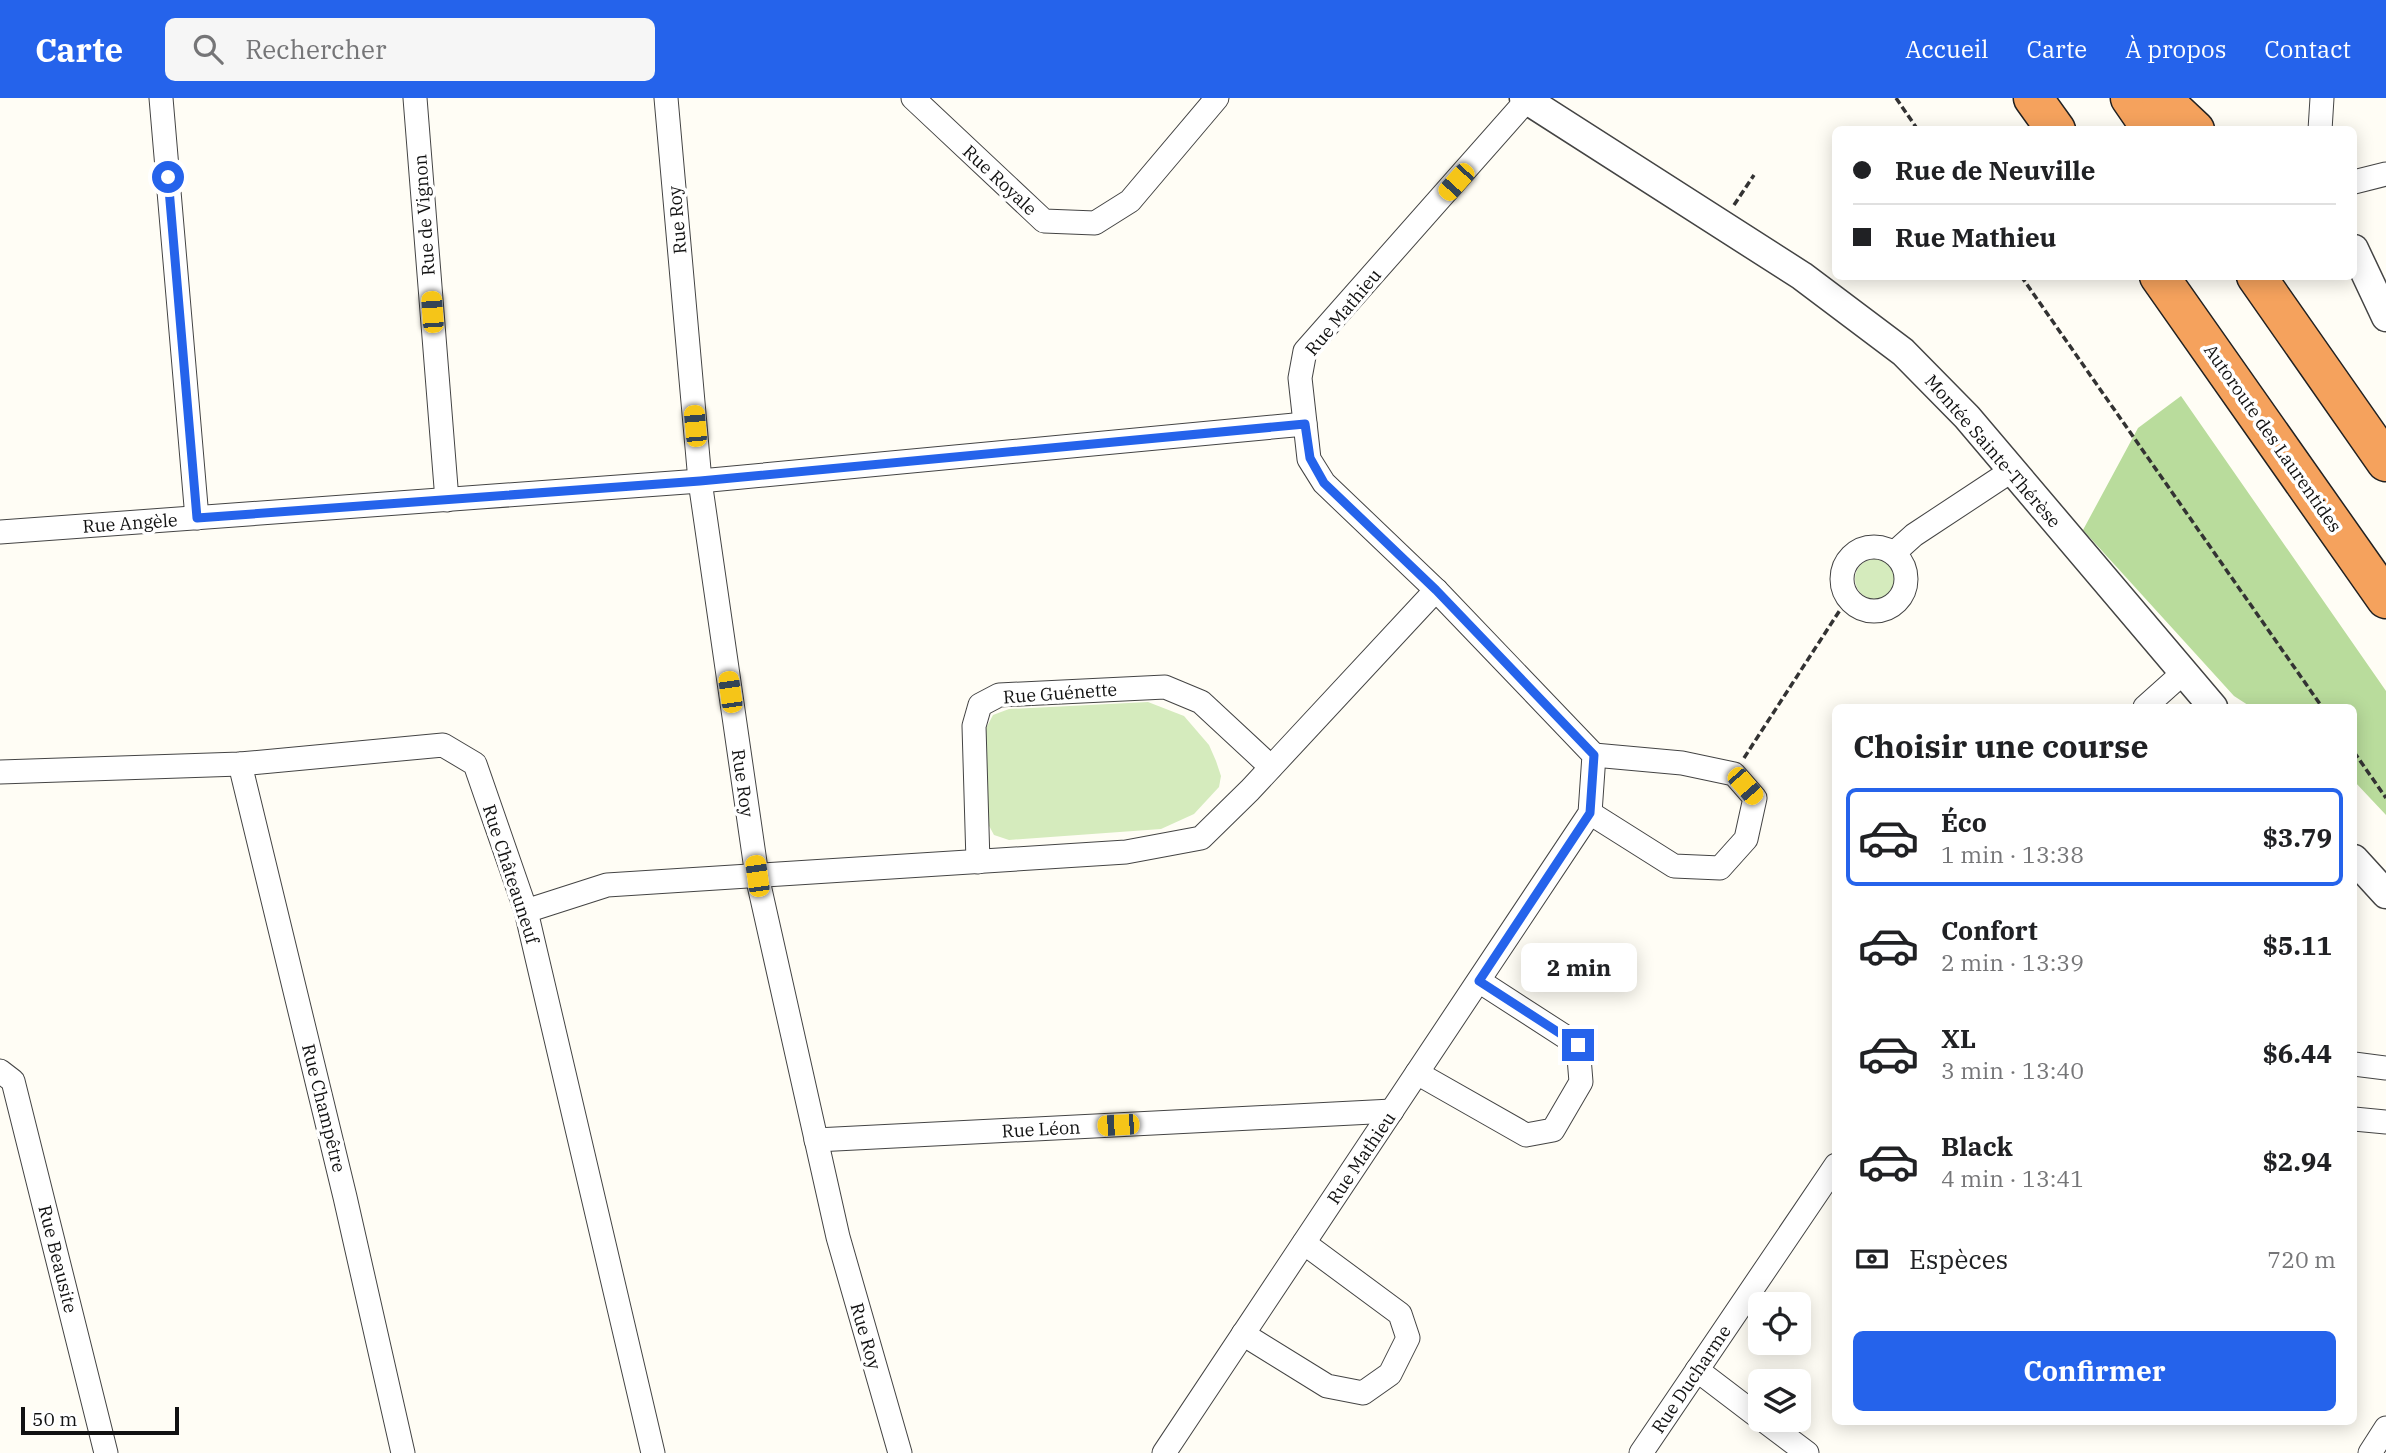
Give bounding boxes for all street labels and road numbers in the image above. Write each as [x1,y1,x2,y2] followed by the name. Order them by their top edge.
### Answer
[958,140,1042,220] street label: Rue Royale
[408,153,440,277] street label: Rue de Vignon
[663,185,691,255] street label: Rue Roy
[1300,264,1386,360] street label: Rue Mathieu
[2199,339,2347,537] street label: Autoroute des Laurentides
[1920,370,2066,532] street label: Montée Sainte-Thérèse
[82,508,178,538] street label: Rue Angèle
[1002,678,1118,708] street label: Rue Guénette
[727,747,759,819] street label: Rue Roy
[478,801,545,948] street label: Rue Châteauneuf
[297,1041,351,1175] street label: Rue Champêtre
[1322,1107,1400,1209] street label: Rue Mathieu
[1001,1115,1081,1143] street label: Rue Léon
[34,1203,82,1315] street label: Rue Beausite
[846,1300,887,1372] street label: Rue Roy
[1646,1320,1736,1438] street label: Rue Ducharme

